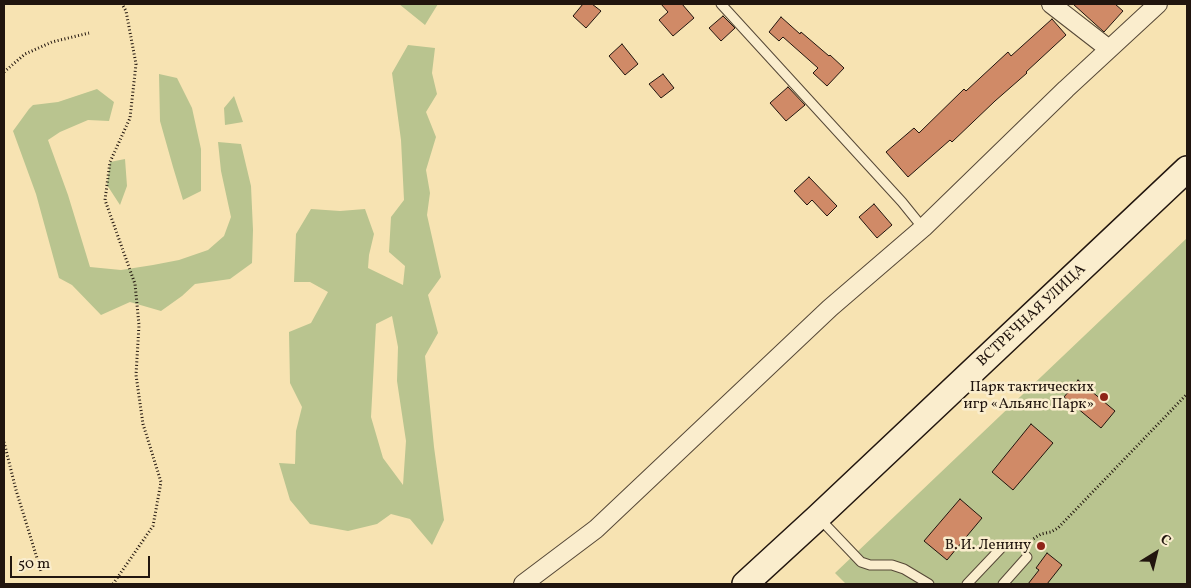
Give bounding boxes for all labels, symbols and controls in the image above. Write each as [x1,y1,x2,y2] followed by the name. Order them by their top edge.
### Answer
[974,261,1090,371] street label: ВСТРЕЧНАЯ УЛИЦА
[964,379,1094,414] place label: Парк тактических игр «Альянс Парк»
[1098,391,1110,403] marker: Парк тактических игр «Альянс Парк»
[1131,528,1181,578] north arrow
[1156,530,1174,551] text: С
[945,537,1031,555] place label: В. И. Ленину
[1035,540,1047,552] marker: В. И. Ленину
[12,546,152,578] scale bar
[18,554,50,575] text: 50 m

